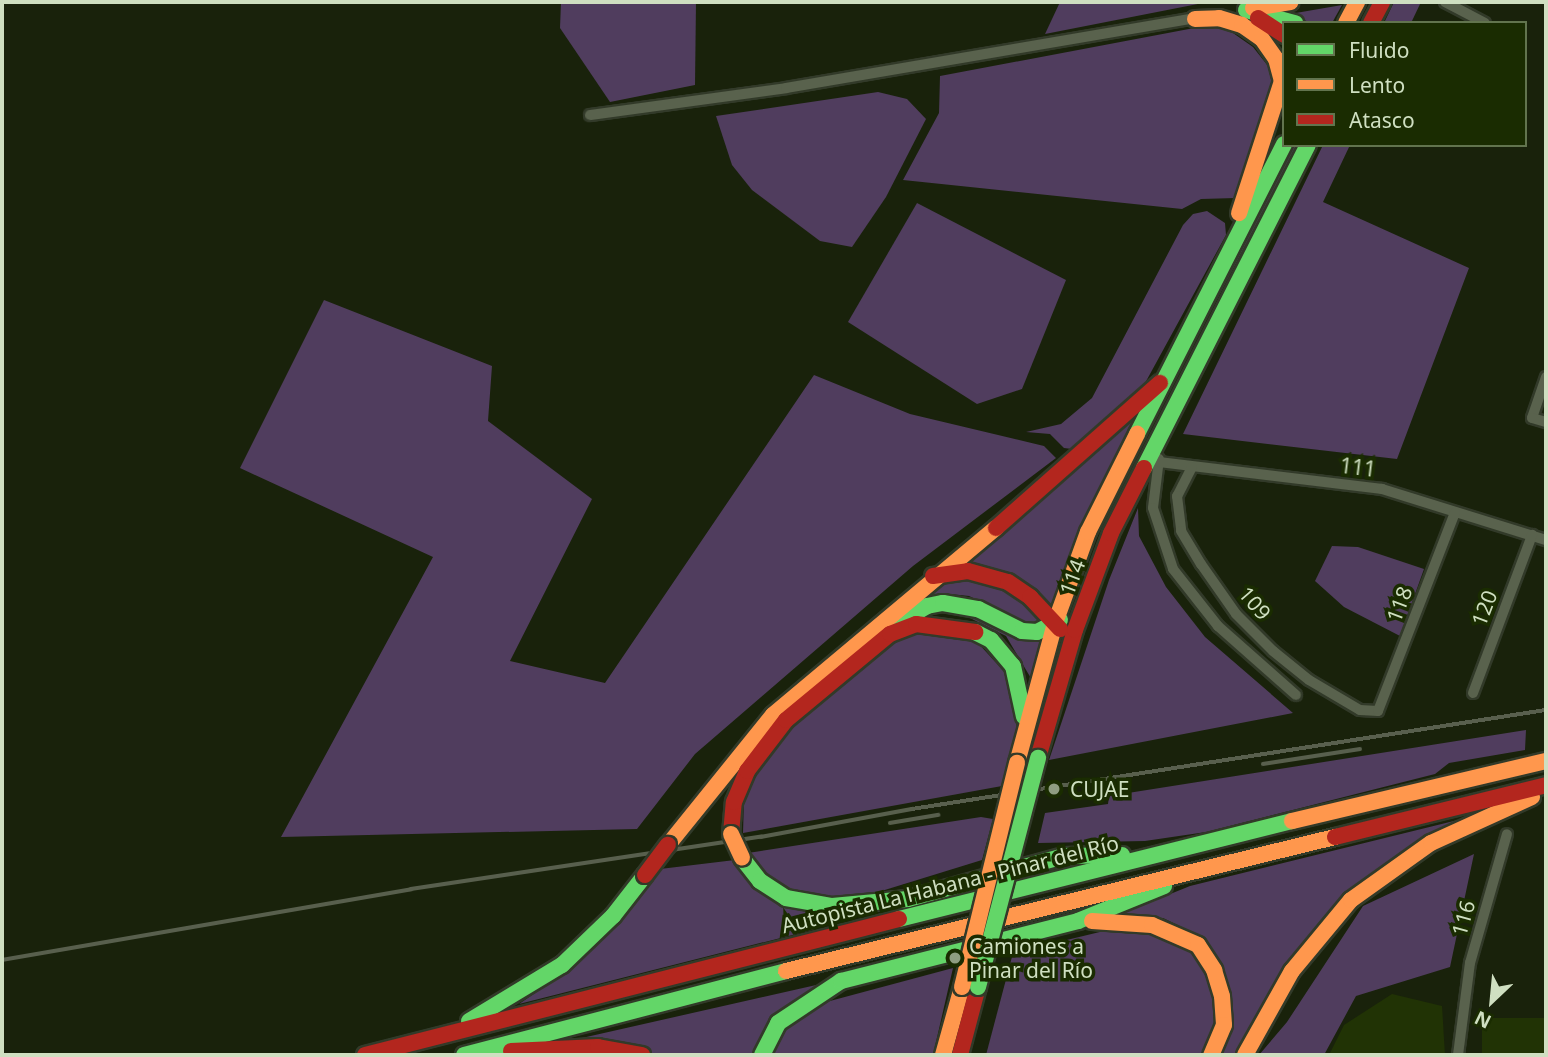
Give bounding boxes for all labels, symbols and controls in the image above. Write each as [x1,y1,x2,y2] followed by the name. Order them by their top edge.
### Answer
[1282,21,1527,147] legend
[1349,36,1409,64] text: Fluido
[1349,71,1405,99] text: Lento
[1349,106,1415,134] text: Atasco
[1339,452,1377,482] street label: 111
[1054,556,1090,598] street label: 114
[1234,581,1276,625] street label: 109
[1381,583,1417,625] street label: 118
[1466,587,1502,629] street label: 120
[1070,776,1129,802] place label: CUJAE
[1044,779,1064,799] marker: CUJAE
[779,830,1121,938] street label: Autopista La Habana - Pinar del Río
[1446,897,1480,939] street label: 116
[969,933,1093,983] place label: Camiones a Pinar del Río
[947,950,963,966] marker: Camiones a Pinar del Río
[1457,966,1527,1036] north arrow
[1470,1005,1495,1035] text: N

